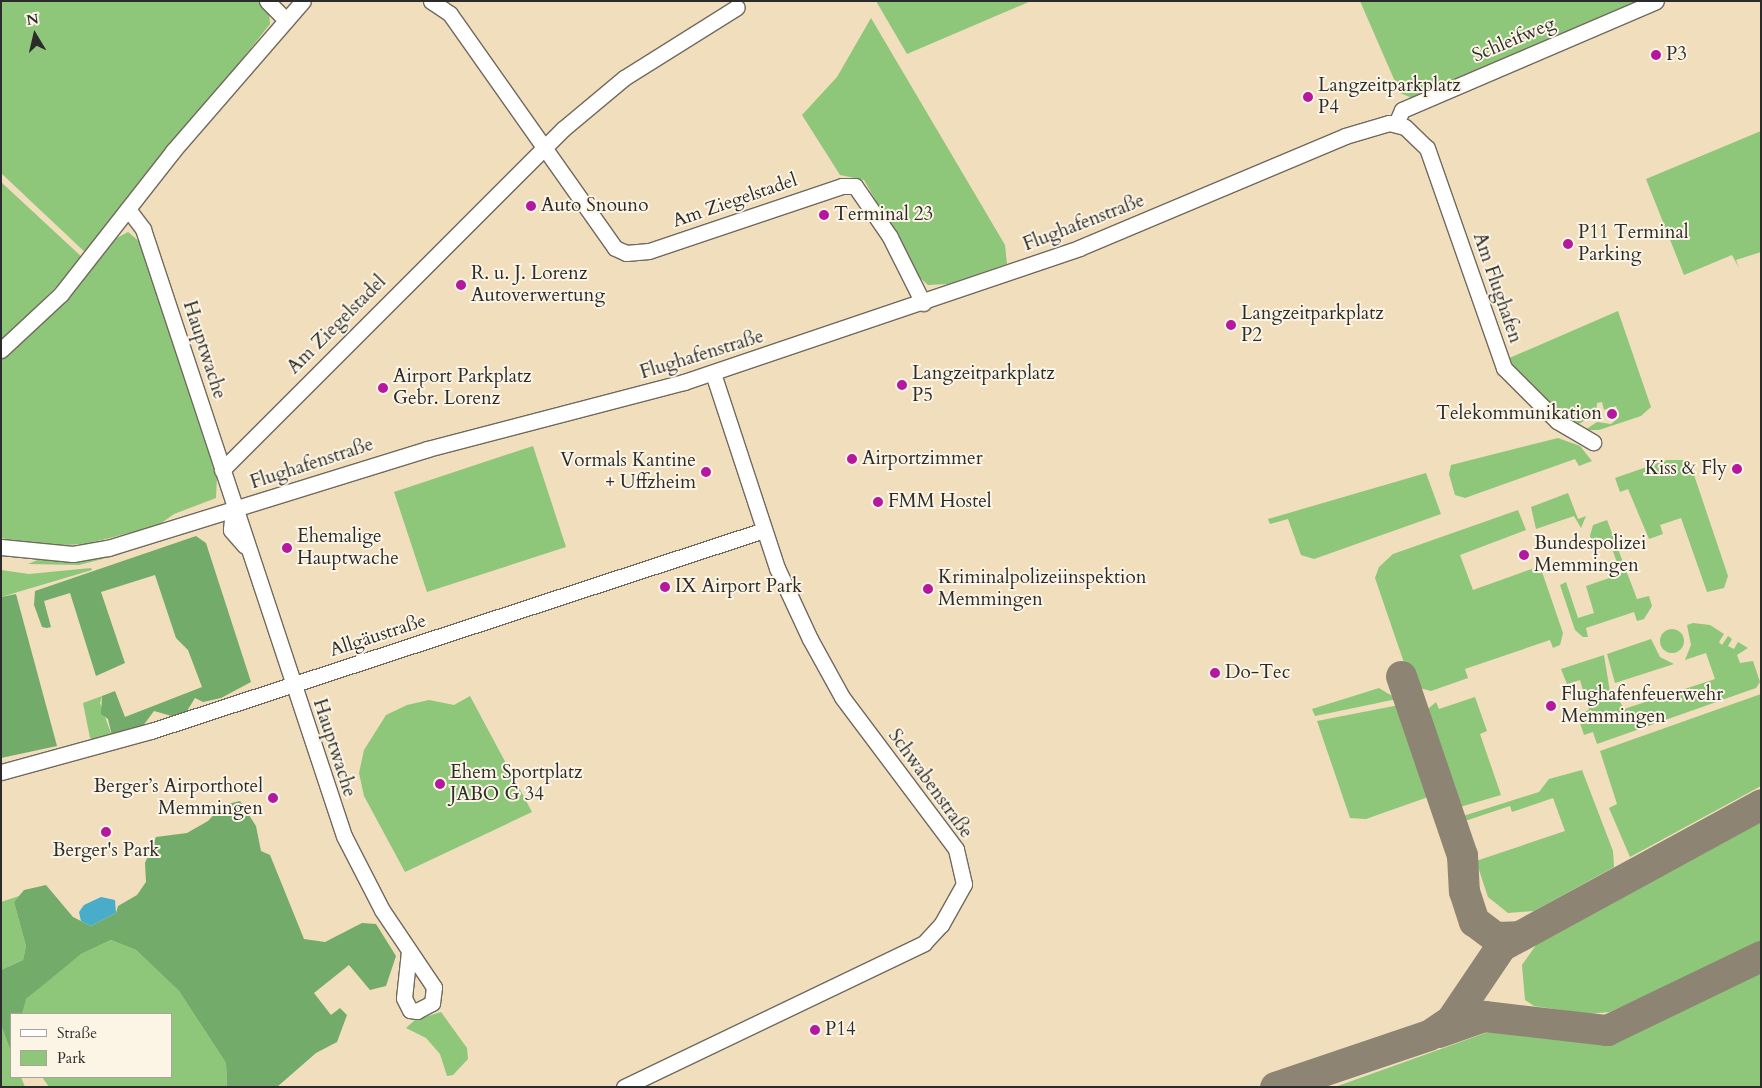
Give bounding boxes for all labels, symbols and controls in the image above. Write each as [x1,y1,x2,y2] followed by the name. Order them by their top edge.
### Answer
[25,9,40,30] text: N
[10,10,60,60] north arrow
[1469,12,1559,68] street label: Schleifweg
[1666,44,1687,66] place label: P3
[1650,49,1662,61] marker: P3
[1318,75,1461,119] place label: Langzeitparkplatz P4
[1302,91,1314,103] marker: Langzeitparkplatz P4
[670,169,800,233] street label: Am Ziegelstadel
[1020,189,1148,257] street label: Flughafenstraße
[541,195,648,217] place label: Auto Snouno
[525,200,537,212] marker: Auto Snouno
[834,204,933,226] place label: Terminal 23
[818,209,830,221] marker: Terminal 23
[1578,222,1689,266] place label: P11 Terminal Parking
[1467,230,1527,346] street label: Am Flughafen
[1562,238,1574,250] marker: P11 Terminal Parking
[471,263,605,307] place label: R. u. J. Lorenz Autoverwertung
[283,271,391,379] street label: Am Ziegelstadel
[455,279,467,291] marker: R. u. J. Lorenz Autoverwertung
[177,298,231,402] street label: Hauptwache
[1241,303,1384,347] place label: Langzeitparkplatz P2
[1225,319,1237,331] marker: Langzeitparkplatz P2
[637,325,767,385] street label: Flughafenstraße
[912,363,1055,407] place label: Langzeitparkplatz P5
[393,366,531,410] place label: Airport Parkplatz Gebr. Lorenz
[896,379,908,391] marker: Langzeitparkplatz P5
[377,382,389,394] marker: Airport Parkplatz Gebr. Lorenz
[1436,403,1602,425] place label: Telekommunikation
[1606,408,1618,420] marker: Telekommunikation
[248,433,376,495] street label: Flughafenstraße
[862,448,983,470] place label: Airportzimmer
[560,450,696,494] place label: Vormals Kantine + Uffzheim
[846,453,858,465] marker: Airportzimmer
[1645,458,1727,480] place label: Kiss & Fly
[1731,463,1743,475] marker: Kiss & Fly
[700,466,712,478] marker: Vormals Kantine + Uffzheim
[888,491,992,513] place label: FMM Hostel
[872,496,884,508] marker: FMM Hostel
[297,526,399,570] place label: Ehemalige Hauptwache
[1534,533,1646,577] place label: Bundespolizei Memmingen
[281,542,293,554] marker: Ehemalige Hauptwache
[1518,549,1530,561] marker: Bundespolizei Memmingen
[938,567,1147,611] place label: Kriminalpolizeiinspektion Memmingen
[675,576,802,598] place label: IX Airport Park
[659,581,671,593] marker: IX Airport Park
[922,583,934,595] marker: Kriminalpolizeiinspektion Memmingen
[327,610,429,662] street label: Allgäustraße
[1225,662,1290,684] place label: Do-Tec
[1209,667,1221,679] marker: Do-Tec
[1561,684,1723,728] place label: Flughafenfeuerwehr Memmingen
[307,696,361,800] street label: Hauptwache
[1545,700,1557,712] marker: Flughafenfeuerwehr Memmingen
[883,725,977,843] street label: Schwabenstraße
[450,762,582,806] place label: Ehem Sportplatz JABO G 34
[93,776,263,820] place label: Berger’s Airporthotel Memmingen
[434,778,446,790] marker: Ehem Sportplatz JABO G 34
[267,792,279,804] marker: Berger’s Airporthotel Memmingen
[100,826,112,838] marker: Berger's Park
[53,840,159,862] place label: Berger's Park
[10,1013,172,1078] legend
[825,1019,856,1041] place label: P14
[57,1023,97,1043] text: Straße
[809,1024,821,1036] marker: P14
[57,1048,86,1068] text: Park

